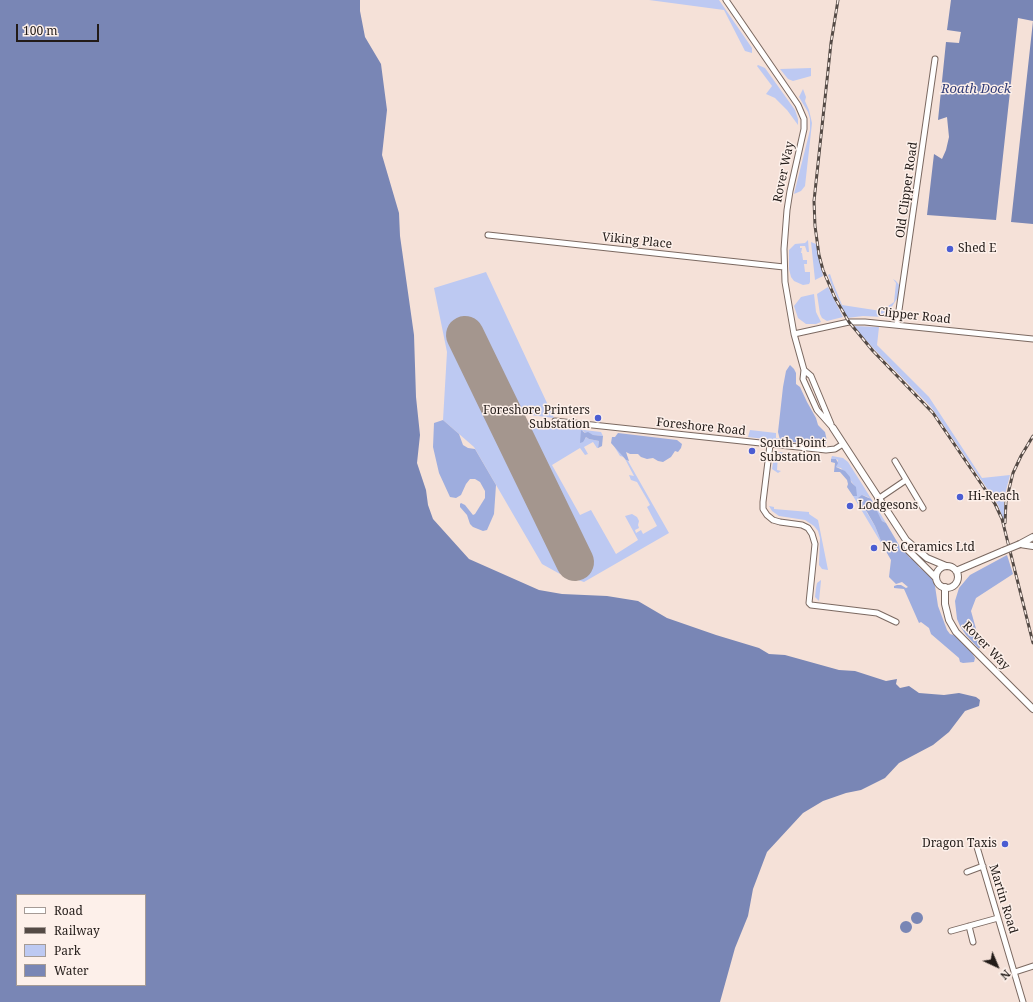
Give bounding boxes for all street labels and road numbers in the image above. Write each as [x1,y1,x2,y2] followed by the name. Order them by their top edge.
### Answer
[771,140,797,204] street label: Rover Way
[893,141,921,239] street label: Old Clipper Road
[601,230,673,252] street label: Viking Place
[877,305,951,327] street label: Clipper Road
[656,415,746,439] street label: Foreshore Road
[959,619,1013,673] street label: Rover Way
[986,863,1020,935] street label: Martin Road

